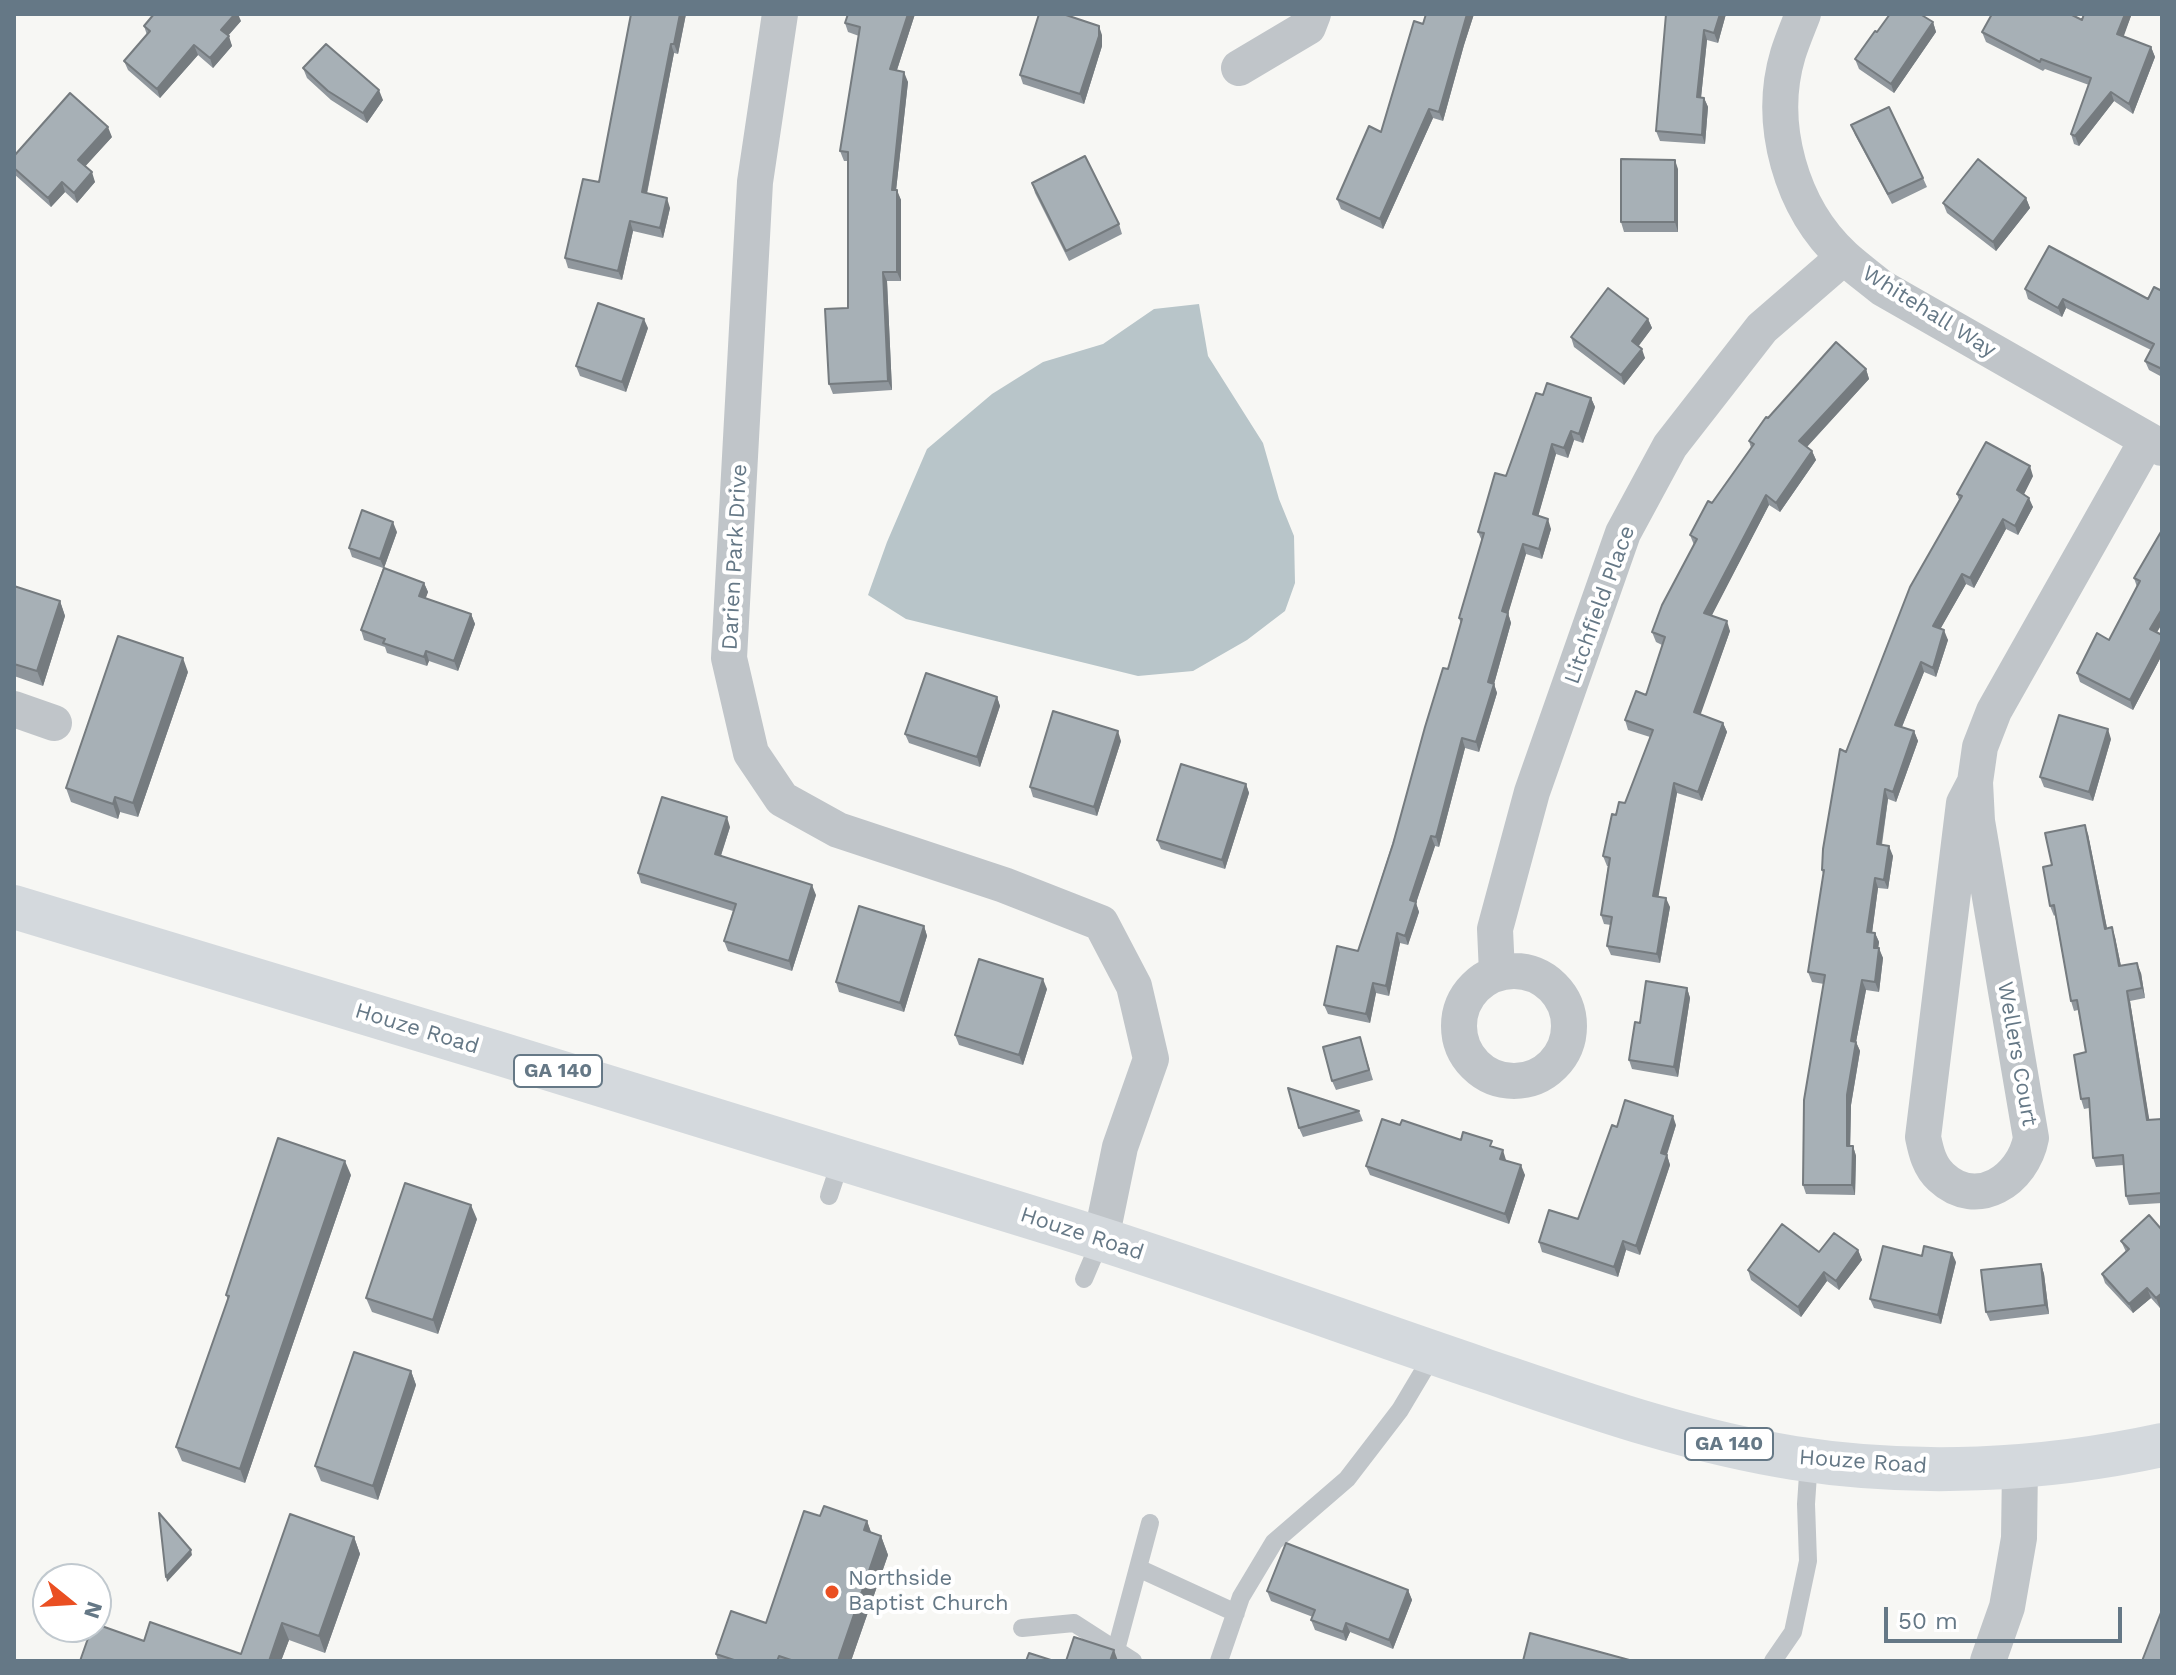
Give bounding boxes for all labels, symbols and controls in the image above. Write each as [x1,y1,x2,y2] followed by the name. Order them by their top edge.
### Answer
[1857,260,2001,364] street label: Whitehall Way
[717,463,753,651] street label: Darien Park Drive
[1559,522,1641,688] street label: Litchfield Place
[1991,980,2043,1128] street label: Wellers Court
[352,998,482,1060] street label: Houze Road
[514,1055,602,1087] road number: GA 140
[1017,1202,1147,1266] street label: Houze Road
[1685,1428,1773,1460] road number: GA 140
[1798,1444,1928,1480] street label: Houze Road
[32,1563,112,1643] north arrow
[848,1566,1009,1618] place label: Northside Baptist Church
[823,1583,841,1601] marker: Northside Baptist Church
[1888,1591,2126,1641] scale bar
[79,1598,108,1622] text: N
[1898,1607,1958,1635] text: 50 m

